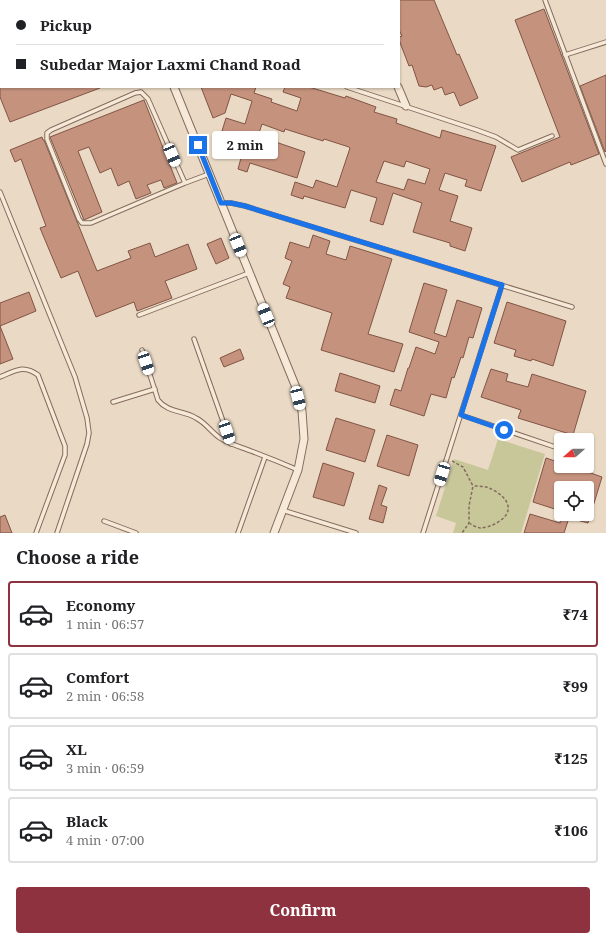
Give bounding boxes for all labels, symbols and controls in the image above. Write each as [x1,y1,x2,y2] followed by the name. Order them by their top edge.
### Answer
[40,15,92,35] text: Pickup
[40,54,301,74] text: Subedar Major Laxmi Chand Road
[212,131,278,159] callout: 2 min
[189,136,207,154] route end
[227,136,263,154] text: 2 min
[162,142,182,168] car
[228,232,248,258] car
[256,302,276,328] car
[136,350,156,376] car
[289,385,307,411] car
[217,419,237,445] car
[495,421,513,439] route start
[554,433,594,473] north arrow
[554,433,594,521] map controls
[433,461,451,487] car
[554,481,594,521] button: locate
[16,545,139,569] text: Choose a ride
[66,595,135,615] text: Economy
[18,596,54,632] icon: car
[563,604,588,624] text: ₹74
[66,615,144,633] text: 1 min · 06:57
[66,667,129,687] text: Comfort
[18,668,54,704] icon: car
[563,676,588,696] text: ₹99
[66,687,144,705] text: 2 min · 06:58
[66,739,87,759] text: XL
[18,740,54,776] icon: car
[554,748,588,768] text: ₹125
[66,759,144,777] text: 3 min · 06:59
[66,811,108,831] text: Black
[18,812,54,848] icon: car
[554,820,588,840] text: ₹106
[66,831,144,849] text: 4 min · 07:00
[16,887,590,933] button: Confirm

